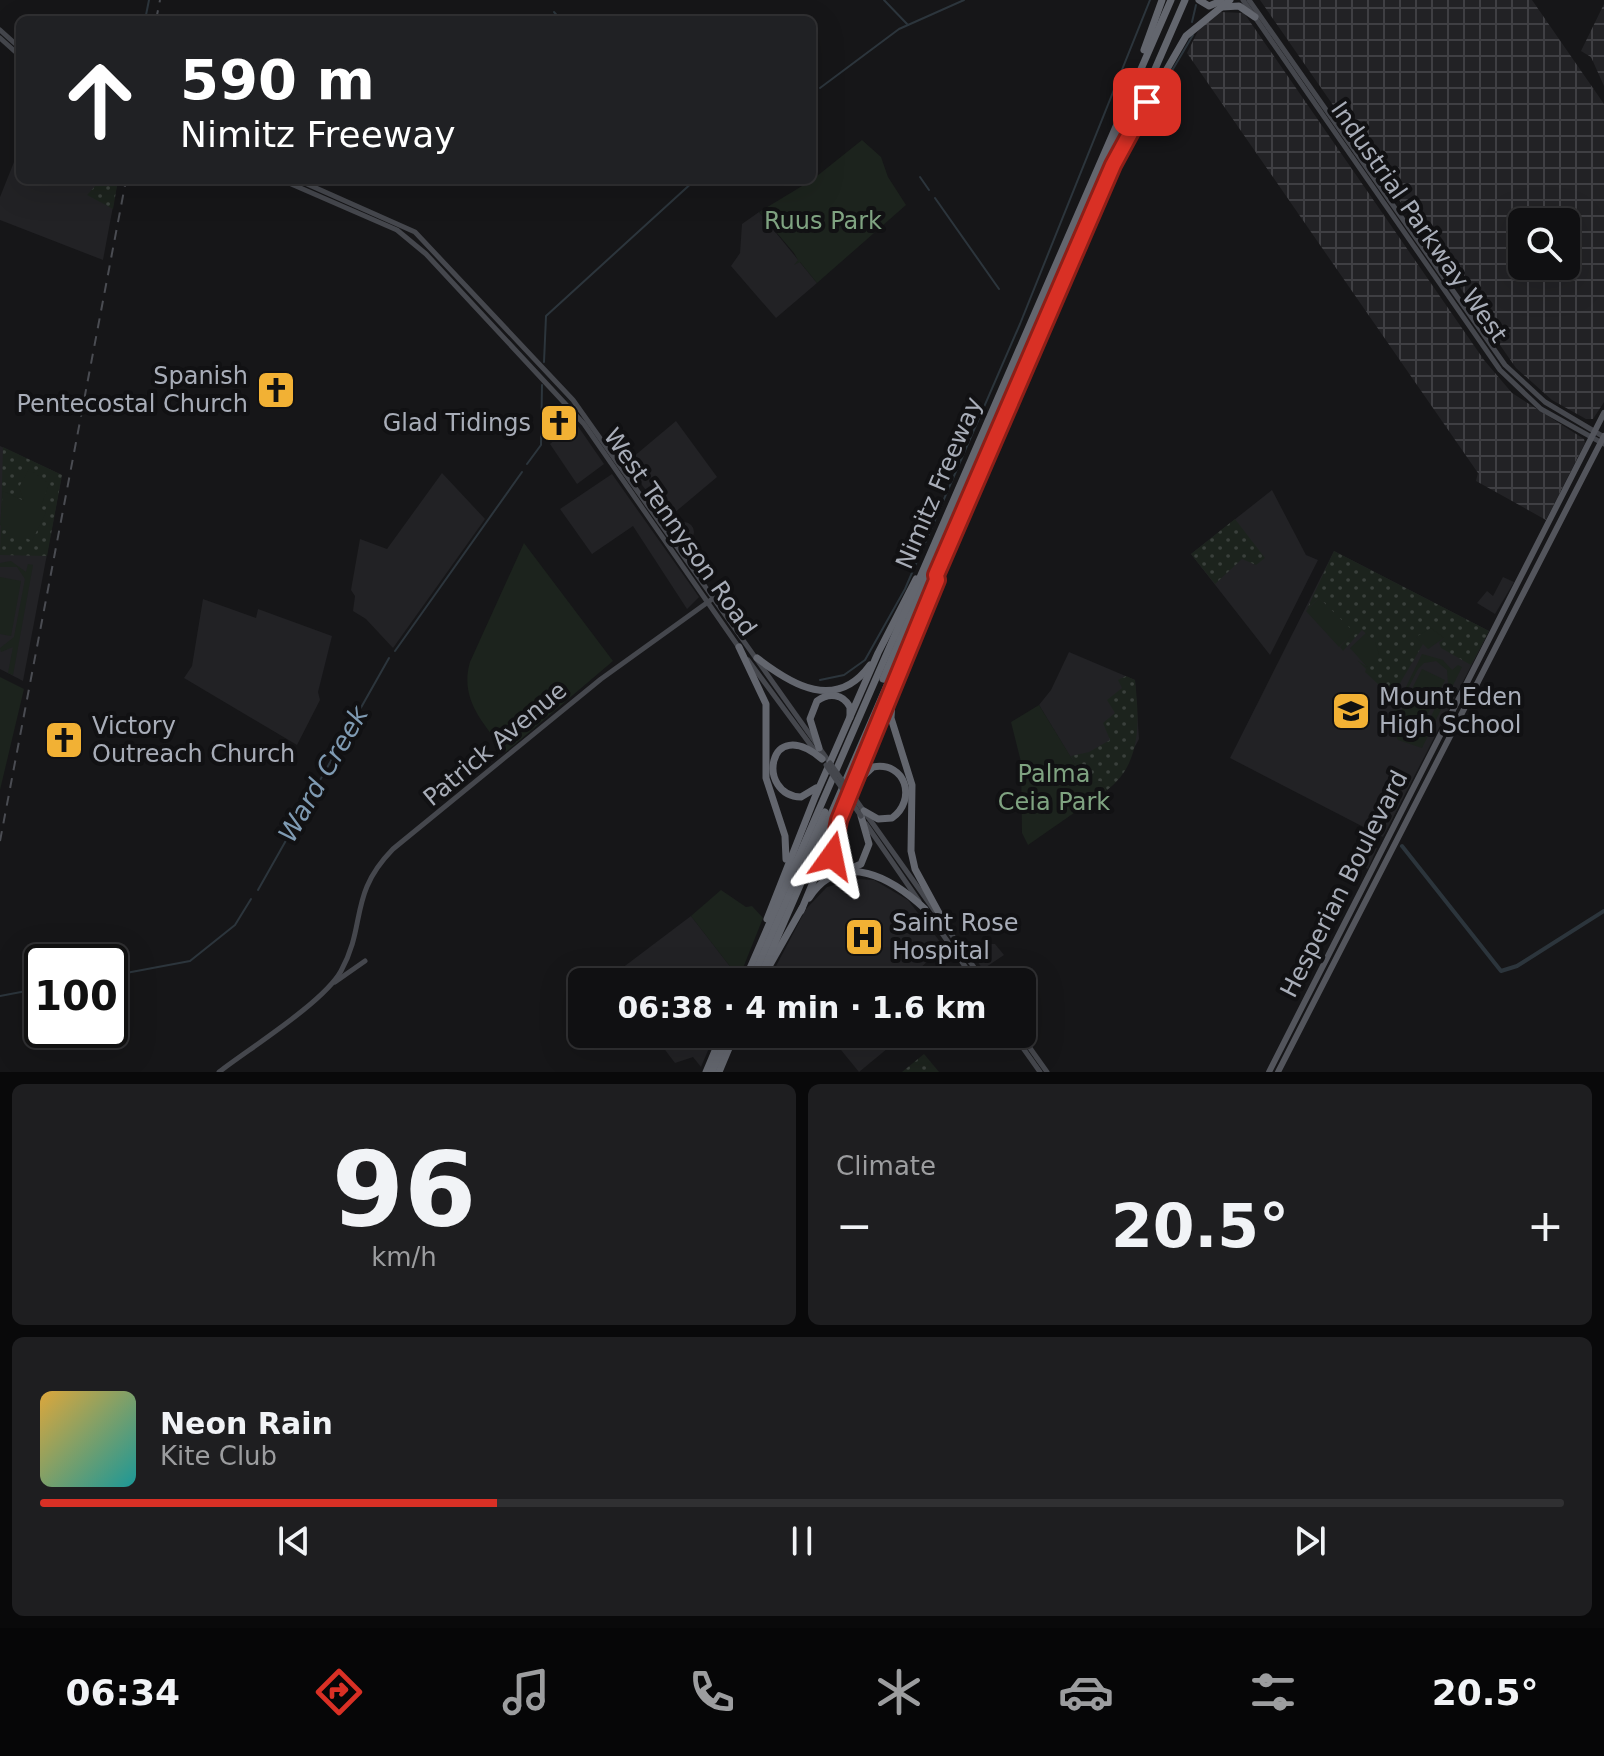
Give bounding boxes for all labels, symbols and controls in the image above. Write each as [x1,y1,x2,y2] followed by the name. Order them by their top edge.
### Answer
[180,47,375,112] text: 590 m
[48,48,152,152] icon: ahead
[1113,68,1181,136] pin
[1125,80,1169,124] icon: arrive
[1325,96,1513,348] street label: Industrial Parkway West
[180,114,456,155] text: Nimitz Freeway
[764,207,882,235] park label: Ruus Park
[1508,208,1580,280] map controls
[1508,208,1580,280] button: search
[17,362,248,418] place label: Spanish Pentecostal Church
[255,369,297,411] church icon: Spanish Pentecostal Church
[890,393,988,573] street label: Nimitz Freeway
[538,402,580,444] church icon: Glad Tidings
[383,409,531,437] place label: Glad Tidings
[598,423,762,641] street label: West Tennyson Road
[418,676,572,812] street label: Patrick Avenue
[1379,683,1522,739] place label: Mount Eden High School
[1330,690,1372,732] school or university icon: Mount Eden High School
[272,700,374,847] water label: Ward Creek
[92,712,295,768] place label: Victory Outreach Church
[43,719,85,761] church icon: Victory Outreach Church
[998,760,1110,816] park label: Palma Ceia Park
[1275,766,1413,1002] street label: Hesperian Boulevard
[790,814,874,898] position arrow
[892,909,1018,965] place label: Saint Rose Hospital
[843,916,885,958] hospital icon: Saint Rose Hospital
[24,944,128,1048] speed limit sign: 100
[617,990,987,1025] text: 06:38 · 4 min · 1.6 km
[332,1129,476,1251] text: 96
[836,1151,936,1181] text: Climate
[1111,1191,1289,1261] text: 20.5°
[836,1200,873,1251] text: −
[1527,1200,1564,1251] text: +
[371,1242,437,1272] text: km/h
[160,1406,333,1441] text: Neon Rain
[160,1441,277,1471] text: Kite Club
[272,1519,316,1563] icon: previous
[780,1519,824,1563] icon: pause
[1288,1519,1332,1563] icon: next
[311,1664,367,1720] icon: directions
[498,1664,554,1720] icon: music
[684,1664,740,1720] icon: phone
[871,1664,927,1720] icon: climate
[1058,1664,1114,1720] icon: car
[1245,1664,1301,1720] icon: filters
[65,1672,180,1713] text: 06:34
[1432,1672,1539,1713] text: 20.5°

